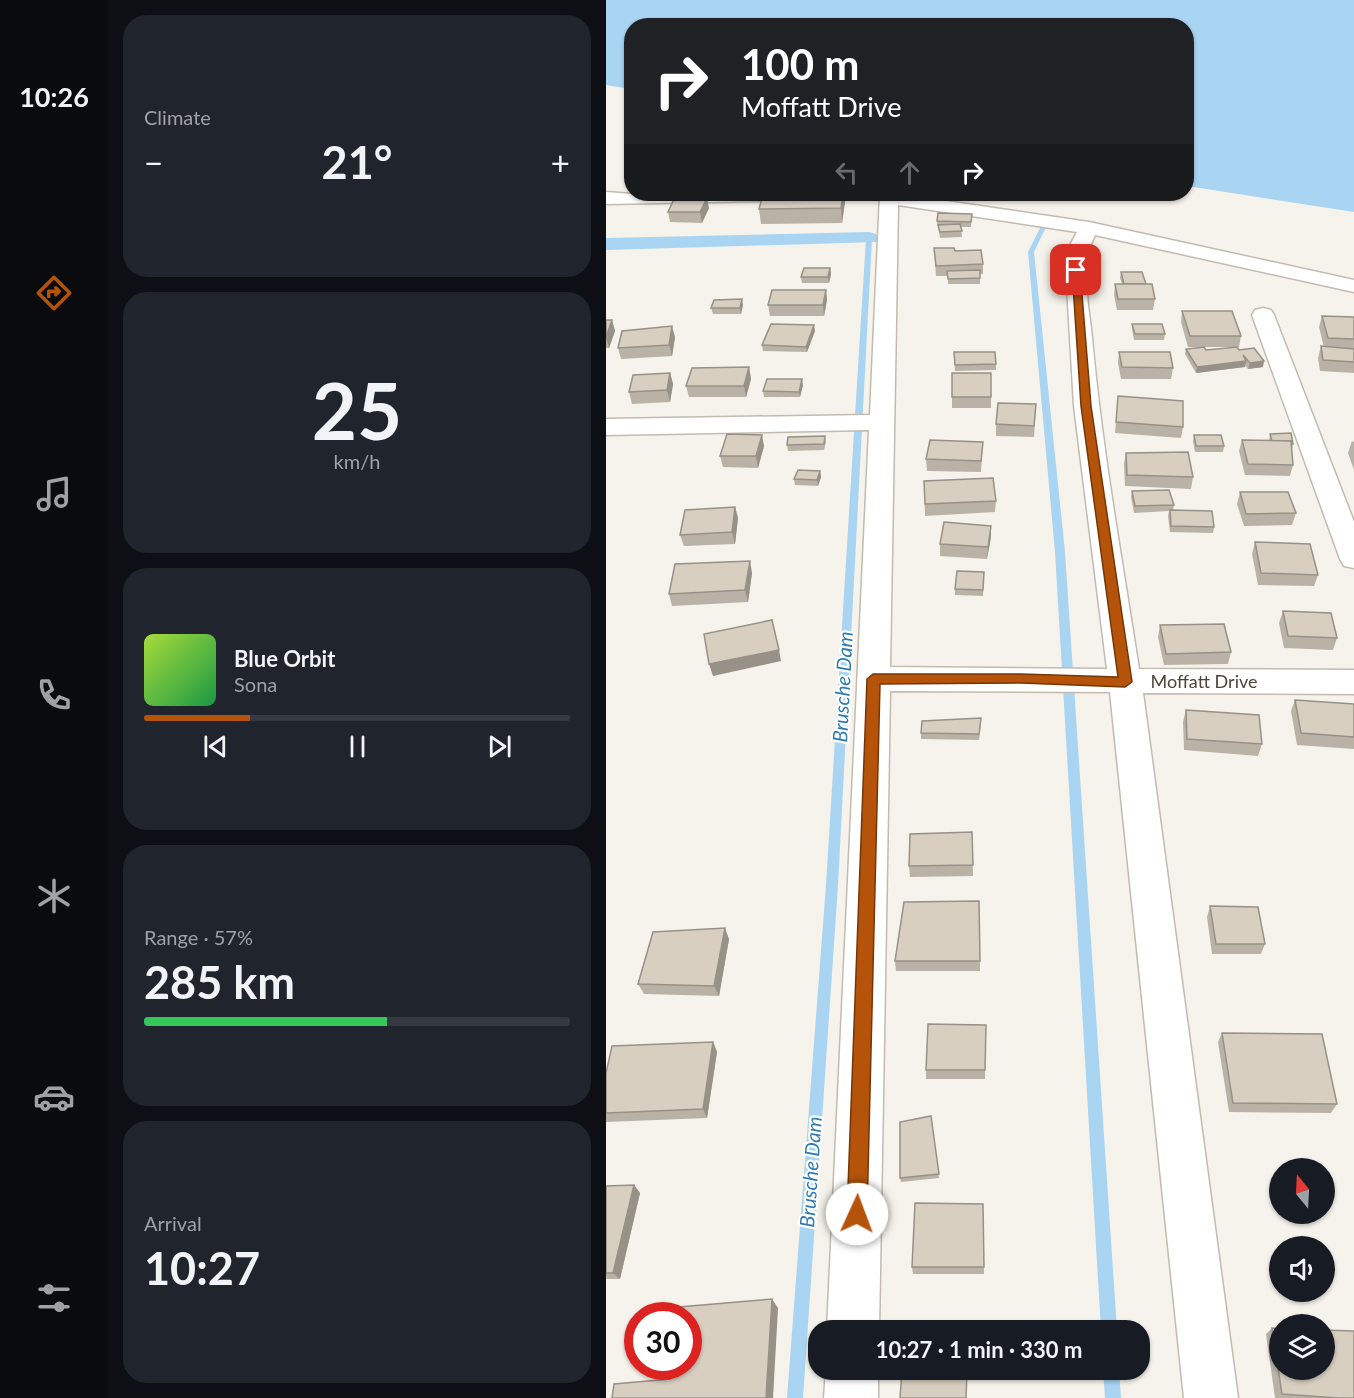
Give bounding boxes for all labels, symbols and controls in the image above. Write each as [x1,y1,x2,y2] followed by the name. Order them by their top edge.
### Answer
[741,39,859,89] text: 100 m
[642,42,720,120] icon: right
[19,80,89,113] text: 10:26
[741,90,902,123] text: Moffatt Drive
[144,105,211,129] text: Climate
[322,135,392,189] text: 21°
[144,142,163,182] text: −
[551,142,570,182] text: +
[830,156,863,189] icon: left
[893,156,926,189] icon: ahead
[956,156,989,189] icon: right
[1050,244,1101,295] pin
[1059,253,1092,286] icon: arrive
[33,272,75,314] icon: directions
[312,363,402,457] text: 25
[334,449,380,473] text: km/h
[33,473,75,515] icon: music
[827,631,857,743] water label: Brusche Dam
[234,645,335,672] text: Blue Orbit
[1150,670,1258,692] street label: Moffatt Drive
[234,672,277,696] text: Sona
[33,674,75,716] icon: phone
[199,730,232,763] icon: previous
[341,730,374,763] icon: pause
[483,730,516,763] icon: next
[33,875,75,917] icon: climate
[144,925,253,949] text: Range · 57%
[144,955,295,1009] text: 285 km
[33,1076,75,1118] icon: car
[794,1116,826,1228] water label: Brusche Dam
[1269,1158,1335,1224] north arrow
[1269,1158,1335,1380] map controls
[825,1182,889,1246] position arrow
[144,1211,202,1235] text: Arrival
[1269,1236,1335,1302] button: sound
[144,1241,260,1295] text: 10:27
[33,1277,75,1319] icon: filters
[624,1302,702,1380] speed limit sign: 30
[1269,1314,1335,1380] button: layers
[876,1336,1082,1363] text: 10:27 · 1 min · 330 m

